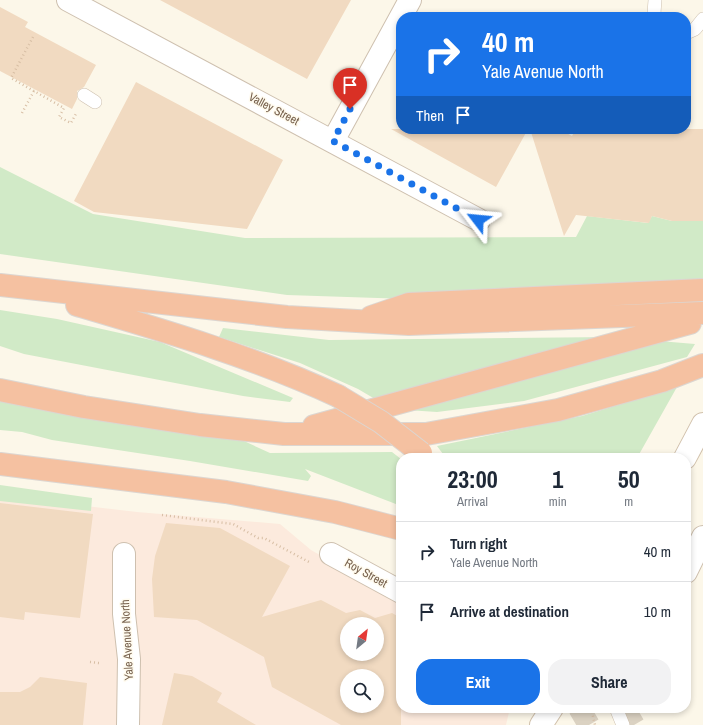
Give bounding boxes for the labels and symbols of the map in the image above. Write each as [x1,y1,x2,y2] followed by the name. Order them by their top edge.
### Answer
[333,68,367,109] pin
[246,89,302,129] street label: Valley Street
[457,199,499,241] position arrow
[342,555,390,591] street label: Roy Street
[117,599,137,681] street label: Yale Avenue North
[340,617,384,661] north arrow

